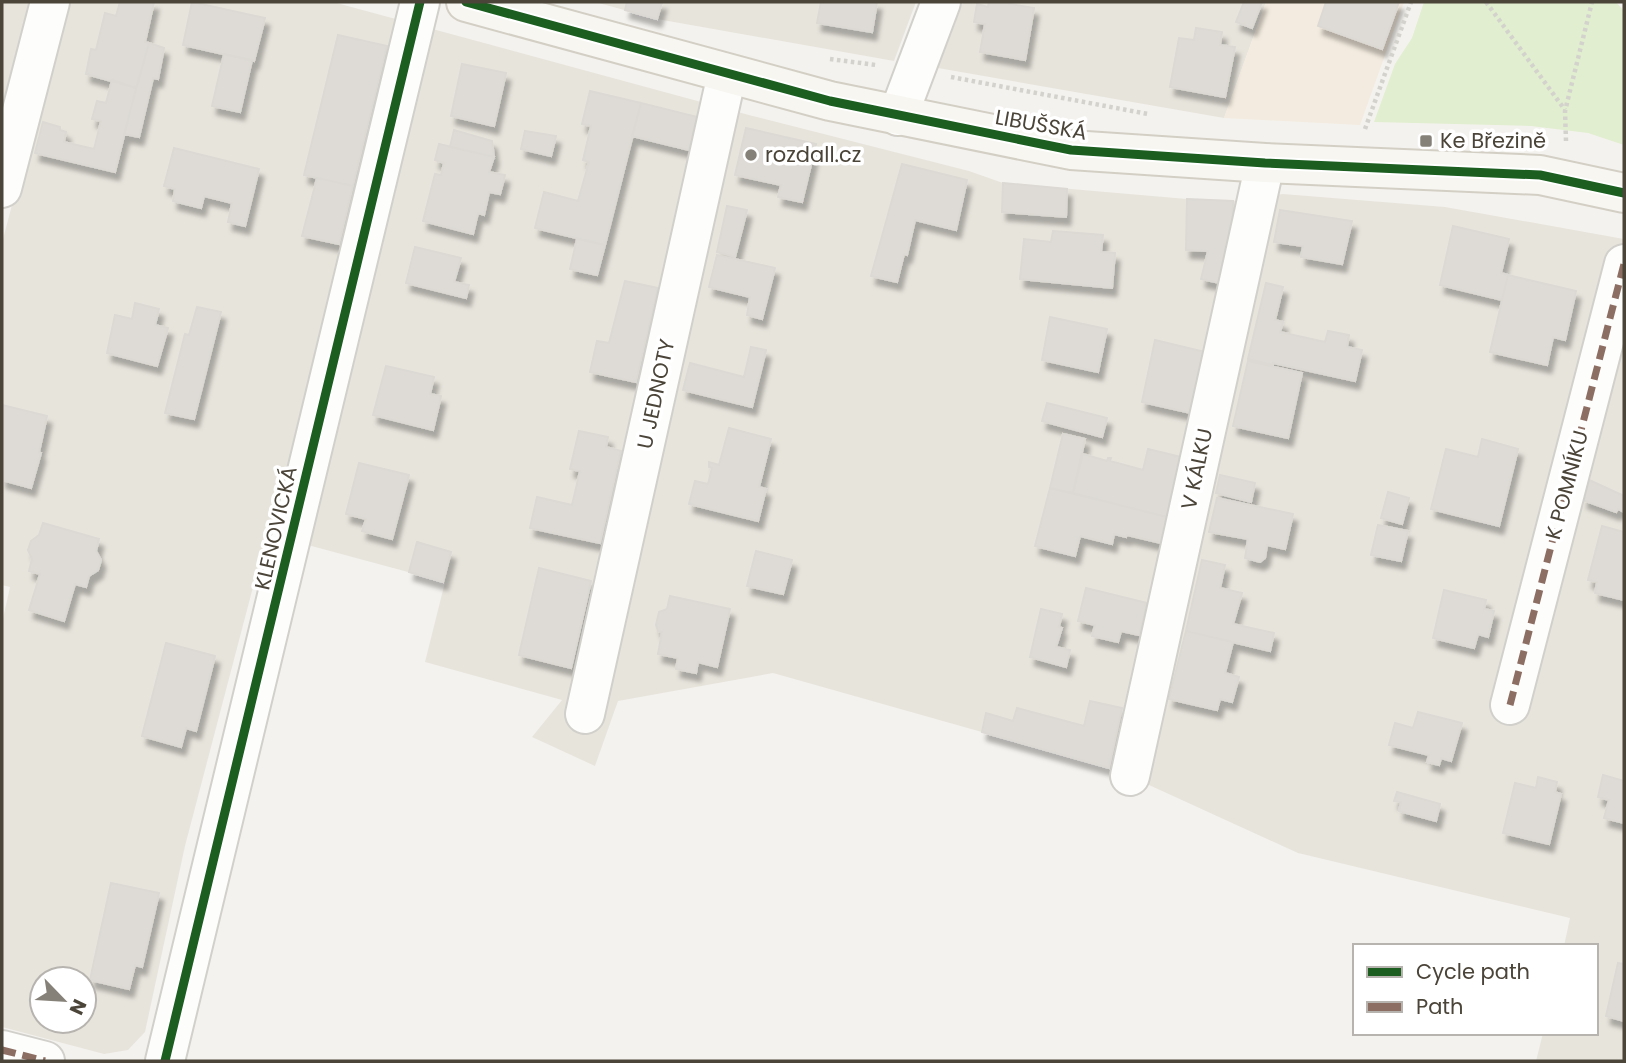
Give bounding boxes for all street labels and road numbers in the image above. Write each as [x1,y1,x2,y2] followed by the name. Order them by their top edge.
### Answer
[993,102,1089,147] street label: LIBUŠSKÁ
[630,336,681,451] street label: U JEDNOTY
[1174,426,1219,512] street label: V KÁLKU
[1538,427,1595,543] street label: K POMNÍKU
[247,463,304,593] street label: KLENOVICKÁ

